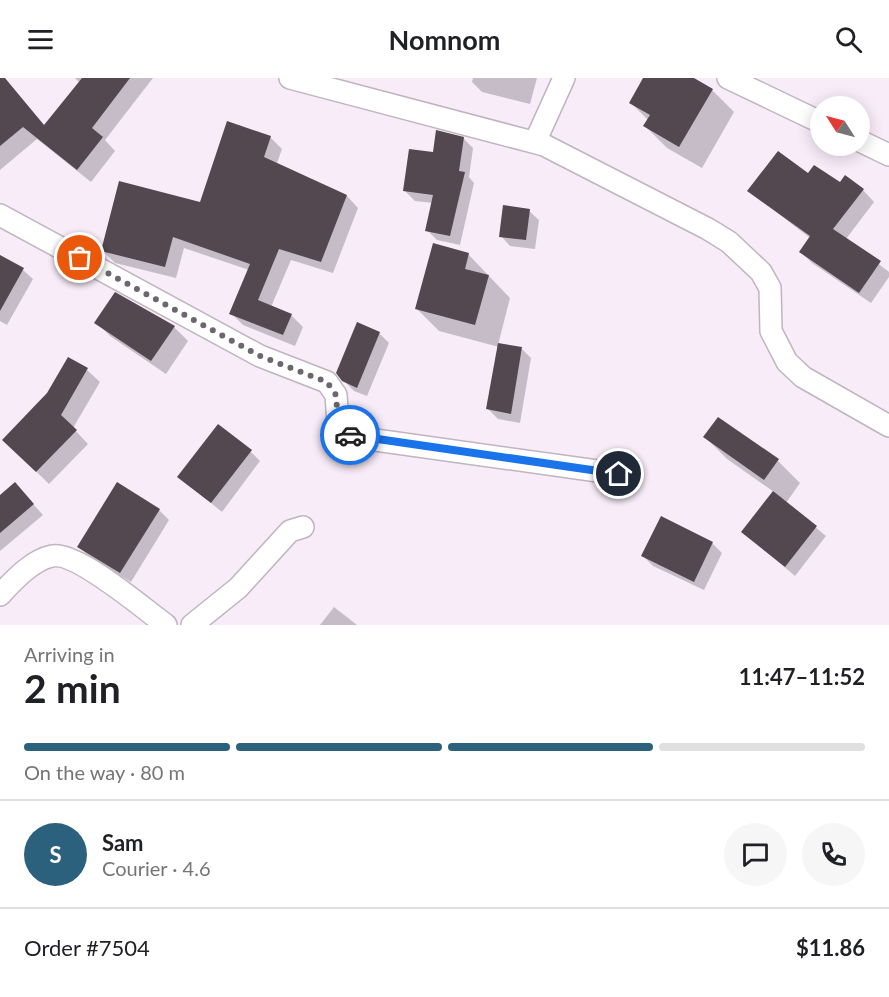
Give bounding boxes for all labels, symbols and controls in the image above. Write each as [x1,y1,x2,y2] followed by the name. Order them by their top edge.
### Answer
[24,23,57,56] icon: menu
[389,23,500,56] text: Nomnom
[832,23,865,56] icon: search
[810,96,870,156] north arrow
[810,96,870,156] map controls
[54,232,105,283] pin
[63,241,96,274] icon: bag
[320,405,380,465] courier
[334,419,367,452] icon: car
[593,448,644,499] pin
[602,457,635,490] icon: home
[24,642,115,666] text: Arriving in
[739,663,865,690] text: 11:47–11:52
[24,665,121,711] text: 2 min
[24,760,185,784] text: On the way · 80 m
[724,823,787,886] button: chat
[802,823,865,886] button: phone
[102,829,144,856] text: Sam
[49,841,62,868] text: S
[102,856,211,880] text: Courier · 4.6
[24,934,150,961] text: Order #7504
[796,934,865,961] text: $11.86

